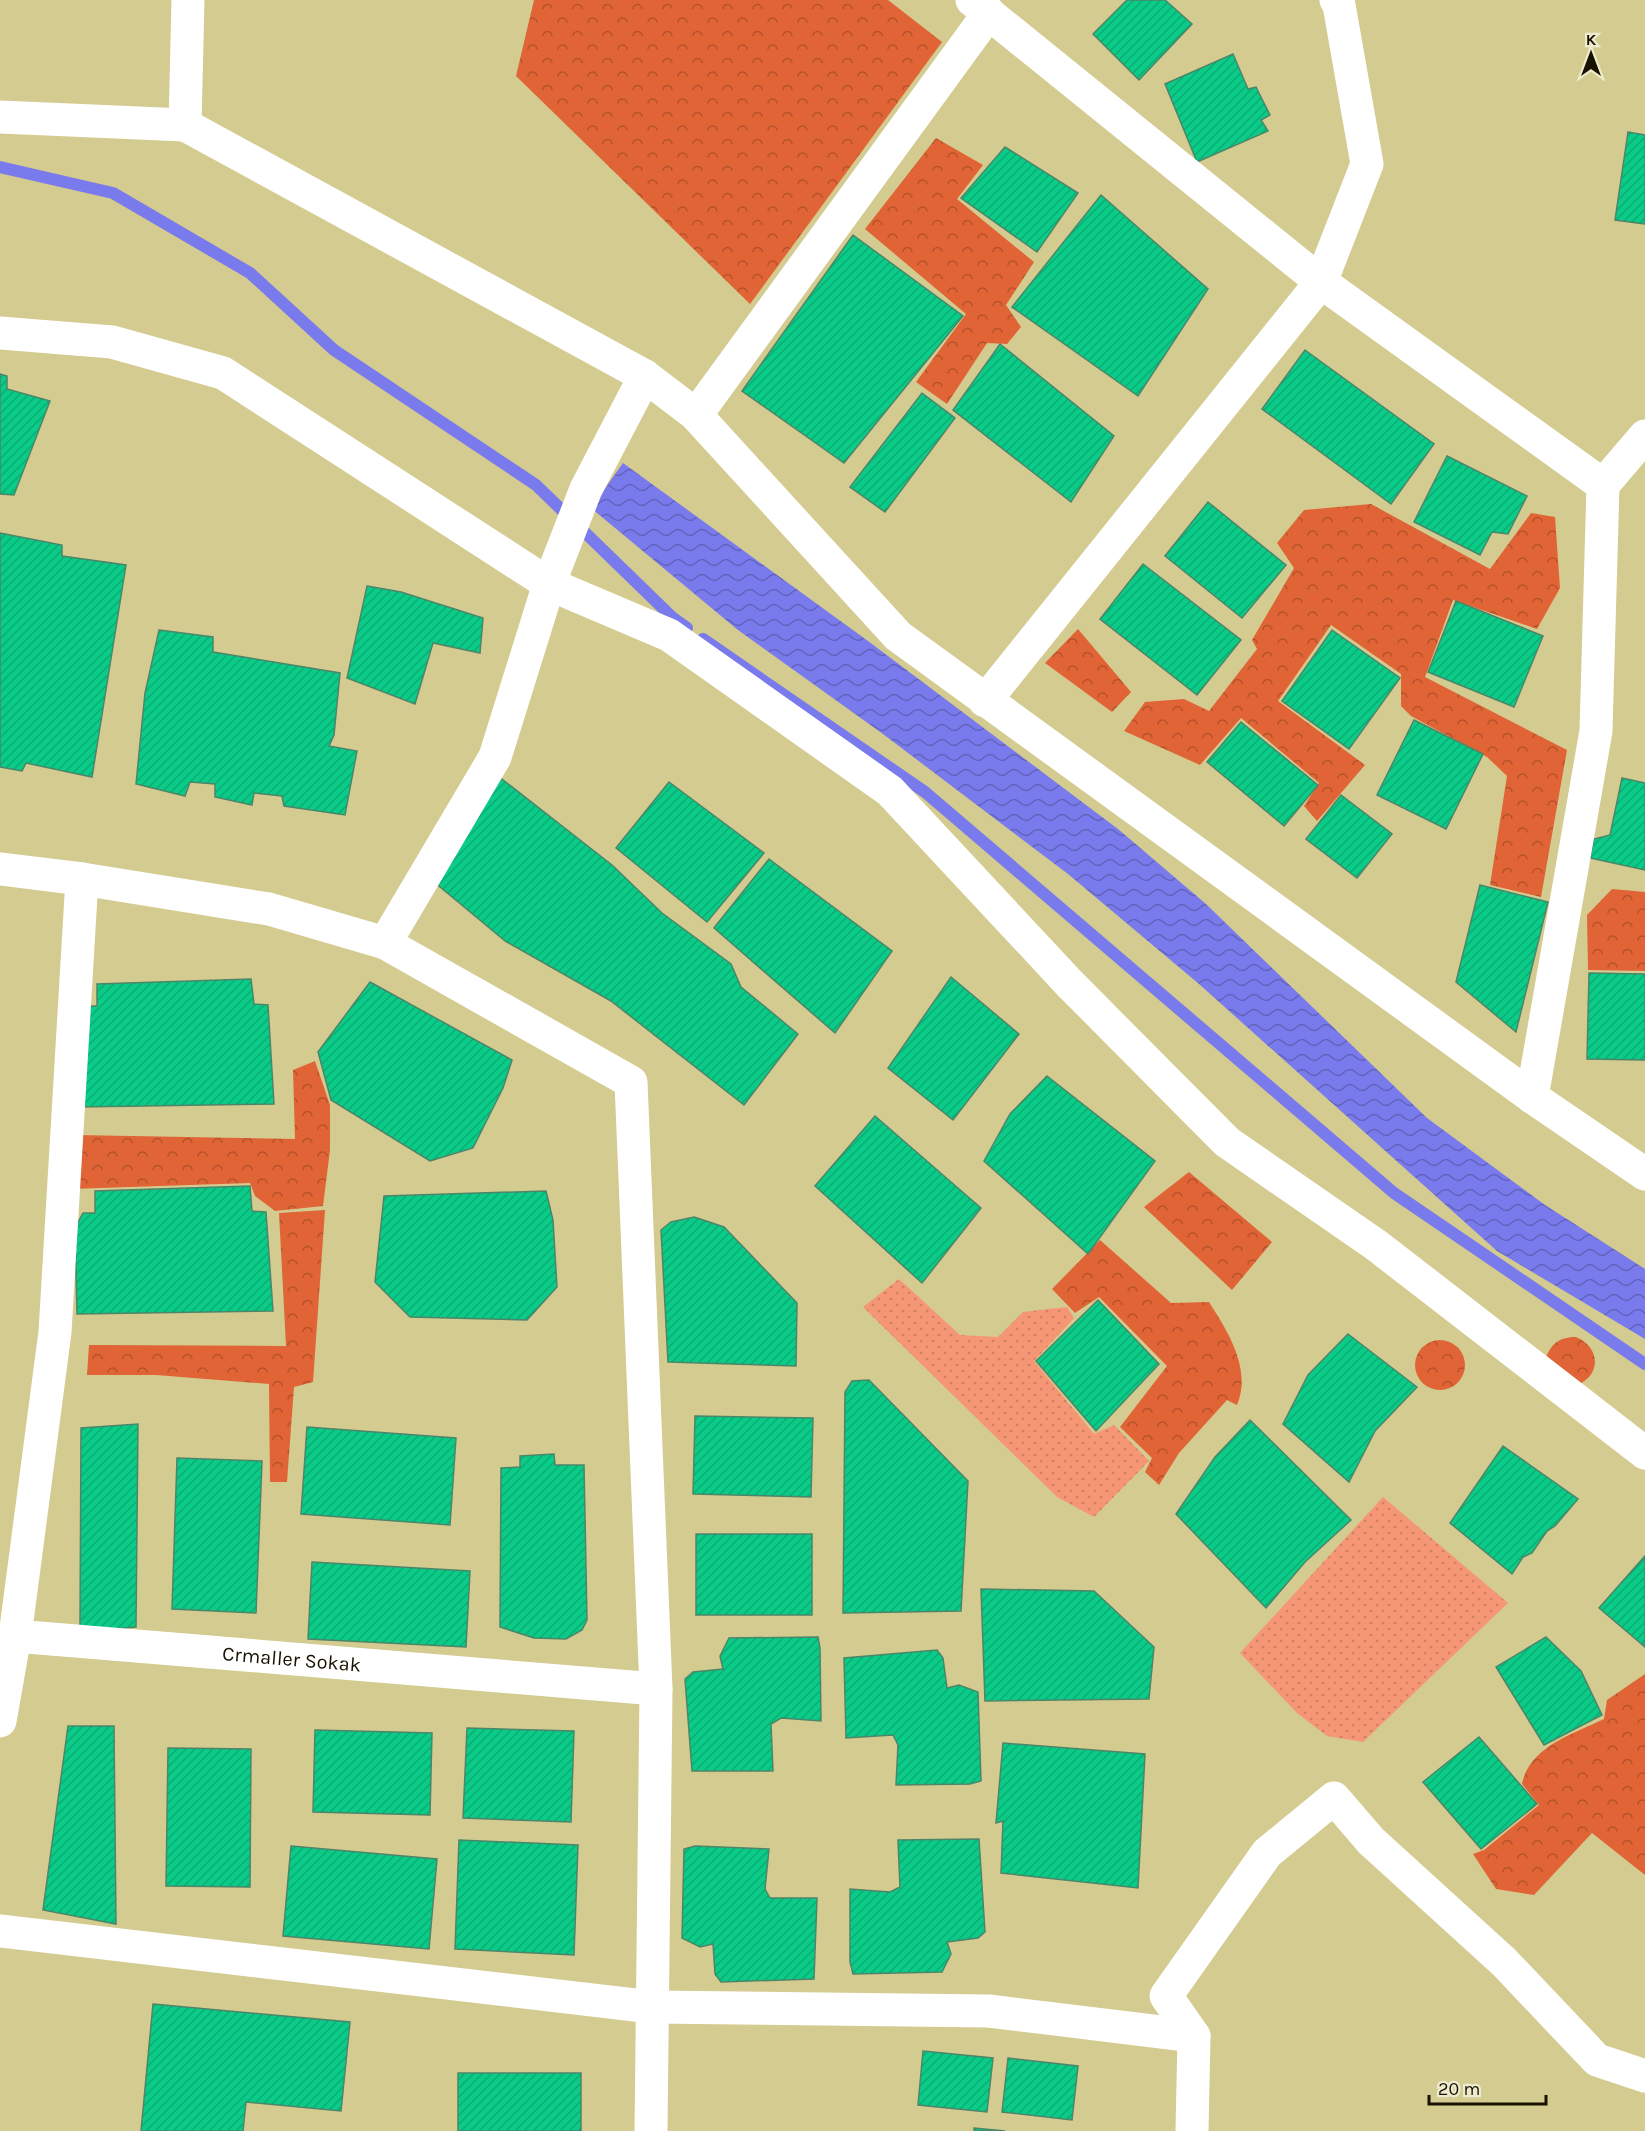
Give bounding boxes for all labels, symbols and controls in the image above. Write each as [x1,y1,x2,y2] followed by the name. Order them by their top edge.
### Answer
[1561,24,1621,84] north arrow
[1586,30,1597,49] text: K
[221,1642,362,1677] street label: Crmaller Sokak
[1429,2068,1546,2106] scale bar
[1438,2078,1480,2100] text: 20 m

